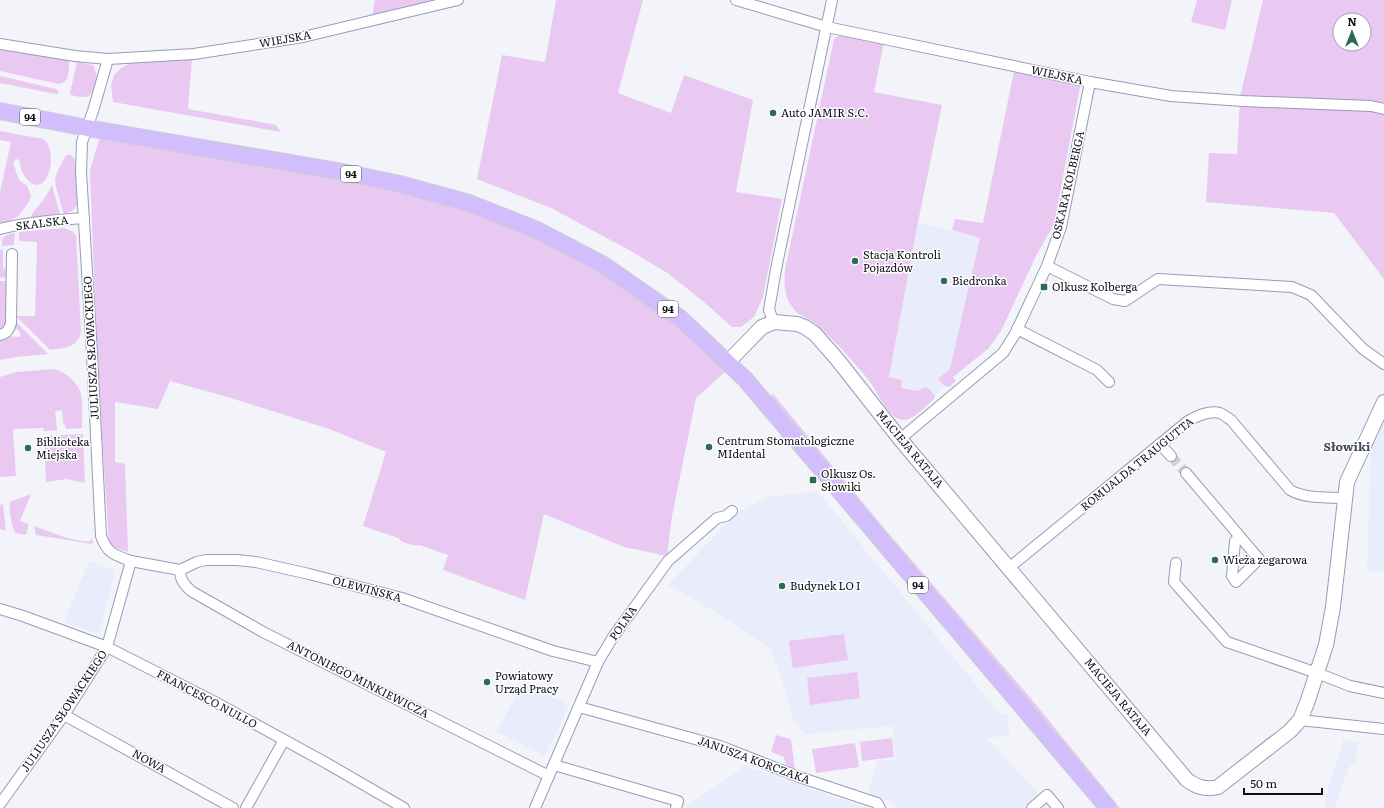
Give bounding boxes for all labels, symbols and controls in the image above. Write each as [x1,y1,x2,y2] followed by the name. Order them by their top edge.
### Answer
[1332,12,1372,52] north arrow
[1347,13,1357,29] text: N
[258,26,312,50] street label: WIEJSKA
[1030,61,1084,87] street label: WIEJSKA
[781,104,869,120] place label: Auto JAMIR S.C.
[768,108,778,118] marker: Auto JAMIR S.C.
[20,109,40,125] road number: 94
[1047,129,1087,241] street label: OSKARA KOLBERGA
[341,166,361,182] road number: 94
[15,211,69,233] street label: SKALSKA
[863,246,941,275] place label: Stacja Kontroli Pojazdów
[850,256,860,266] marker: Stacja Kontroli Pojazdów
[952,272,1007,288] place label: Biedronka
[78,276,102,420] street label: JULIUSZA SŁOWACKIEGO
[939,276,949,286] marker: Biedronka
[1052,278,1138,294] place label: Olkusz Kolberga
[1039,282,1049,292] marker: Olkusz Kolberga
[658,301,678,317] road number: 94
[873,406,948,491] street label: MACIEJA RATAJA
[1077,413,1196,514] street label: ROMUALDA TRAUGUTTA
[717,432,855,461] place label: Centrum Stomatologiczne MIdental
[36,433,89,462] place label: Biblioteka Miejska
[1324,437,1371,455] district label: Słowiki
[704,442,714,452] marker: Centrum Stomatologiczne MIdental
[23,443,33,453] marker: Biblioteka Miejska
[821,465,876,494] place label: Olkusz Os. Słowiki
[808,475,818,485] marker: Olkusz Os. Słowiki
[1223,551,1307,567] place label: Wieża zegarowa
[1210,555,1220,565] marker: Wieża zegarowa
[331,571,404,605] street label: OLEWIŃSKA
[790,577,861,593] place label: Budynek LO I
[908,577,928,593] road number: 94
[777,581,787,591] marker: Budynek LO I
[605,602,640,643] street label: POLNA
[285,635,432,721] street label: ANTONIEGO MINKIEWICZA
[16,646,110,775] street label: JULIUSZA SŁOWACKIEGO
[1081,654,1156,739] street label: MACIEJA RATAJA
[154,665,261,731] street label: FRANCESCO NULLO
[495,667,559,696] place label: Powiatowy Urząd Pracy
[482,677,492,687] marker: Powiatowy Urząd Pracy
[696,731,813,787] street label: JANUSZA KORCZAKA
[130,744,169,776] street label: NOWA
[1244,770,1322,796] scale bar
[1250,774,1277,792] text: 50 m

